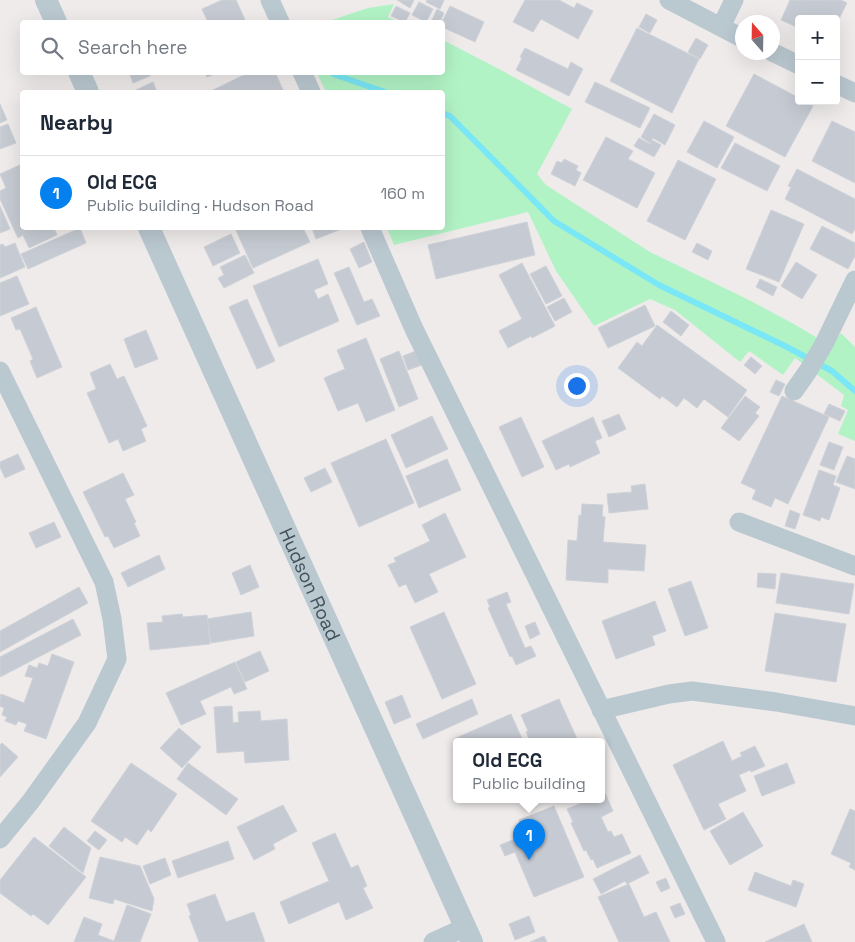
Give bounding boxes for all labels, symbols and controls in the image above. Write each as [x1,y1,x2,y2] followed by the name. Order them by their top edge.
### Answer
[735,15,780,60] north arrow
[795,15,840,105] map controls
[795,15,840,60] button: +
[20,20,445,75] search box
[38,34,66,62] icon: search
[78,35,188,60] text: Search here
[795,60,840,105] button: −
[40,109,113,136] text: Nearby
[87,170,157,195] text: Old ECG
[52,183,60,204] text: 1
[380,183,425,204] text: 160 m
[87,195,314,216] text: Public building · Hudson Road
[564,373,590,399] your location
[273,524,346,645] street label: Hudson Road
[453,738,605,803] popup
[472,748,542,773] text: Old ECG
[472,773,586,794] text: Public building
[513,819,545,860] pin: 1

